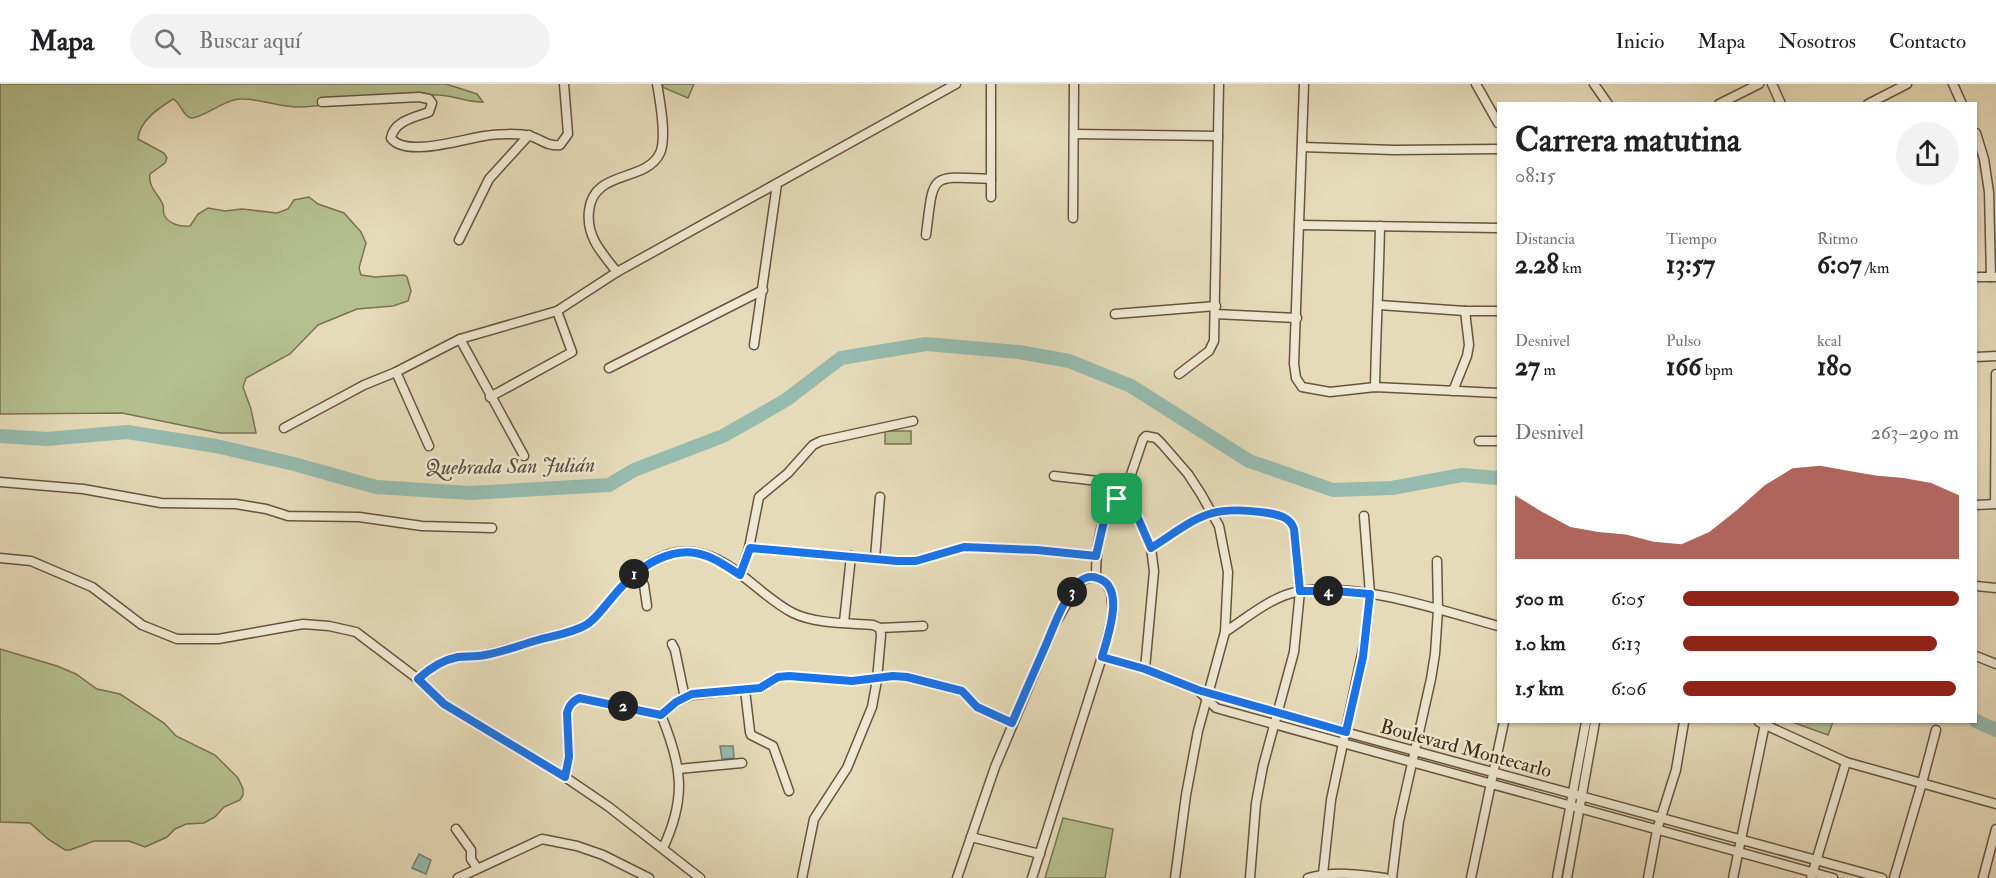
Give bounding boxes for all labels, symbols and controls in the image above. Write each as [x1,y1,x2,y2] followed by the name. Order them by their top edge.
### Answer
[130,14,550,68] search box
[30,24,94,59] text: Mapa
[151,25,184,58] icon: search
[199,27,301,55] text: Buscar aquí
[1615,28,1664,55] text: Inicio
[1697,28,1745,55] text: Mapa
[1778,28,1856,55] text: Nosotros
[1889,28,1966,55] text: Contacto
[1515,120,1741,161] text: Carrera matutina
[1896,122,1959,185] button: share
[1515,163,1555,188] text: 08:15
[1515,229,1575,249] text: Distancia
[1666,229,1717,249] text: Tiempo
[1817,229,1858,249] text: Ritmo
[1515,249,1559,281] text: 2.28
[1666,249,1715,281] text: 13:57
[1817,249,1862,281] text: 6:07
[1559,258,1582,278] text: km
[1862,258,1889,278] text: /km
[1515,331,1570,351] text: Desnivel
[1666,331,1701,351] text: Pulso
[1817,331,1842,351] text: kcal
[1515,351,1540,383] text: 27
[1666,351,1701,383] text: 166
[1817,351,1852,383] text: 180
[1540,360,1556,380] text: m
[1701,360,1733,380] text: bpm
[1515,420,1584,445] text: Desnivel
[1871,420,1959,445] text: 263–290 m
[425,452,595,481] water label: Quebrada San Julián
[1091,473,1142,524] pin
[1100,482,1133,515] icon: arrive
[619,559,649,589] pin: 1
[631,564,637,584] text: 1
[1313,576,1343,606] pin: 4
[1057,577,1087,607] pin: 3
[1324,581,1332,601] text: 4
[1069,582,1075,602] text: 3
[1515,586,1564,611] text: 500 m
[1611,586,1645,611] text: 6:05
[1515,631,1566,656] text: 1.0 km
[1611,631,1641,656] text: 6:13
[1515,676,1564,701] text: 1.5 km
[1611,676,1646,701] text: 6:06
[608,691,638,721] pin: 2
[619,696,627,716] text: 2
[1377,714,1554,783] street label: Boulevard Montecarlo

